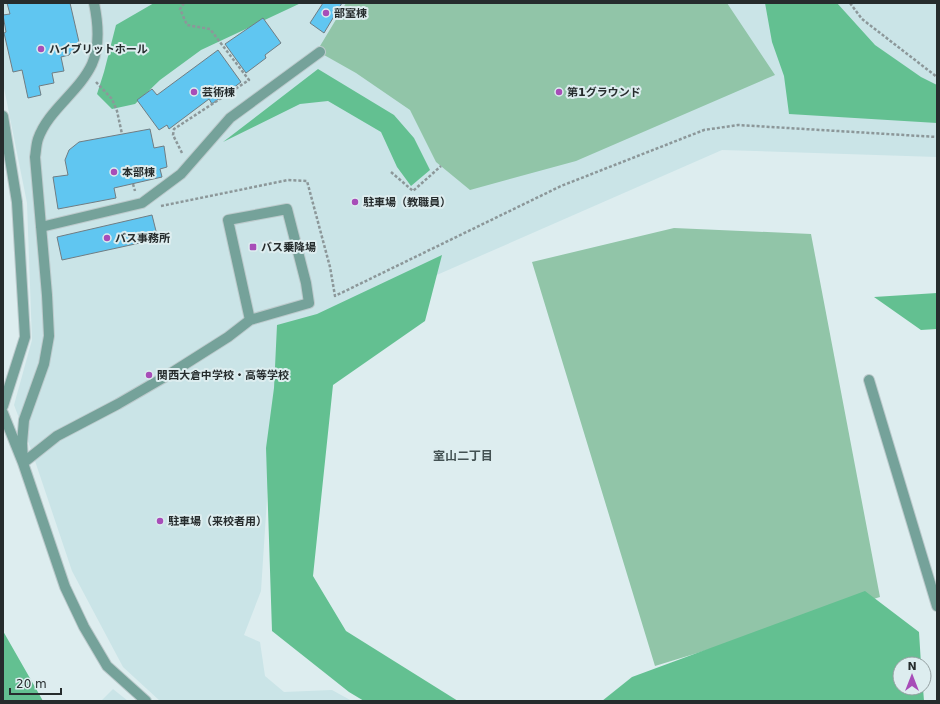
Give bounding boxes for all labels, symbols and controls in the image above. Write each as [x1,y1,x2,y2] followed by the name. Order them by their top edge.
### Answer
[334,7,367,20] place label: 部室棟
[321,8,331,18] marker: 部室棟
[49,43,148,56] place label: ハイブリットホール
[36,44,46,54] marker: ハイブリットホール
[202,86,235,99] place label: 芸術棟
[567,86,641,99] place label: 第1グラウンド
[189,87,199,97] marker: 芸術棟
[554,87,564,97] marker: 第1グラウンド
[122,166,155,179] place label: 本部棟
[109,167,119,177] marker: 本部棟
[363,196,451,209] place label: 駐車場（教職員）
[350,197,360,207] marker: 駐車場（教職員）
[115,232,170,245] place label: バス事務所
[102,233,112,243] marker: バス事務所
[261,241,316,254] place label: バス乗降場
[248,242,258,252] marker: バス乗降場
[157,369,289,382] place label: 関西大倉中学校・高等学校
[144,370,154,380] marker: 関西大倉中学校・高等学校
[433,449,493,463] district label: 室山二丁目
[168,515,267,528] place label: 駐車場（来校者用）
[155,516,165,526] marker: 駐車場（来校者用）
[892,656,932,696] north arrow
[907,660,917,673] text: N
[10,670,61,696] scale bar
[16,677,47,691] text: 20 m

